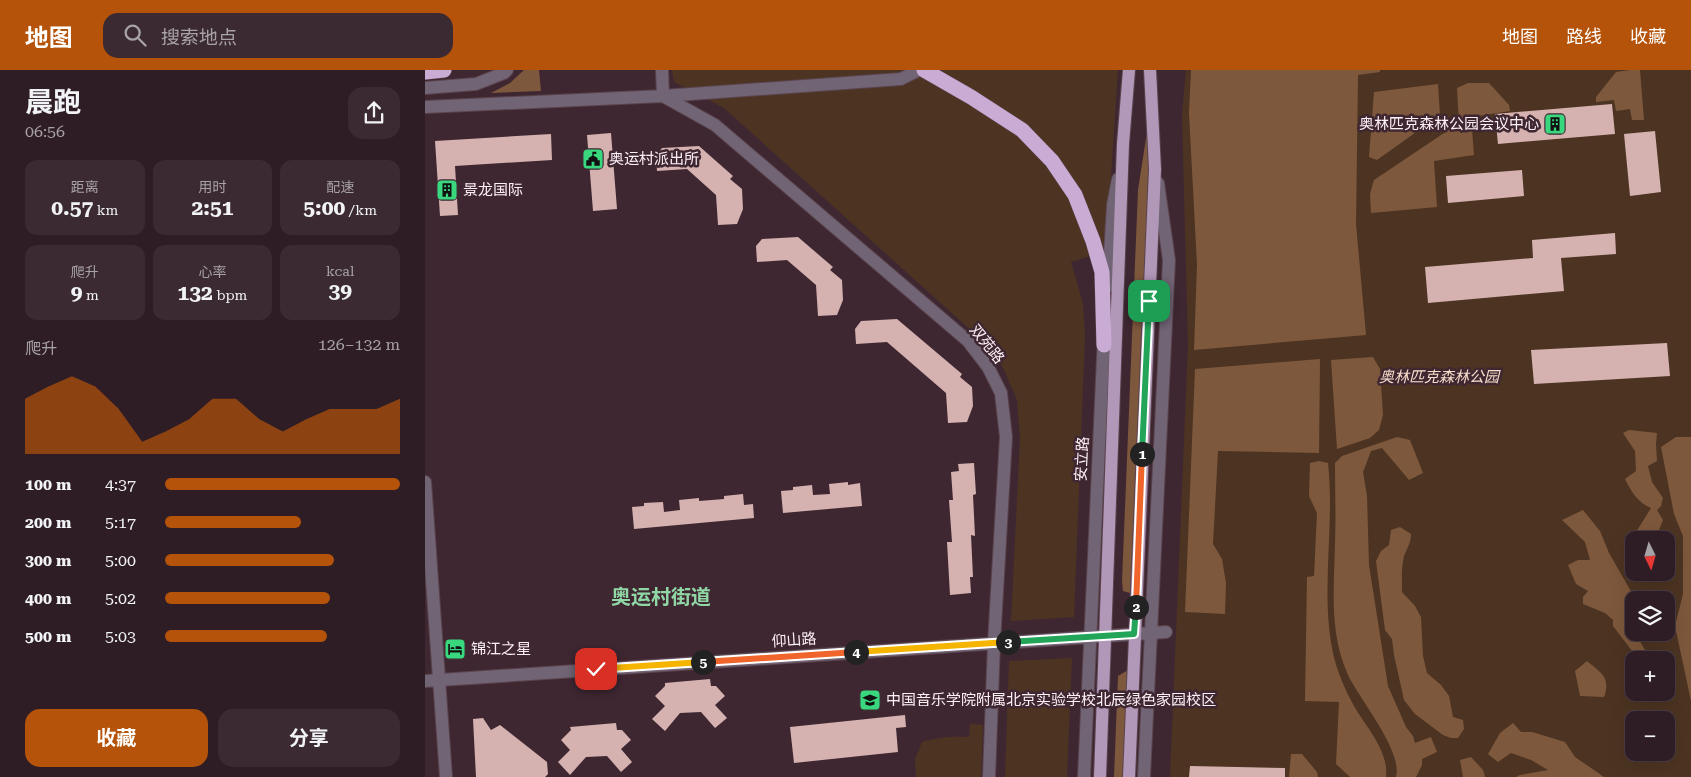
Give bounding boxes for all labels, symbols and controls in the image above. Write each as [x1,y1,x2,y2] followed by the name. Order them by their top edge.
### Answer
[103,13,453,58] search box
[121,21,149,49] icon: search
[25,24,73,52] text: 地图
[161,26,237,49] text: 搜索地点
[1502,26,1538,47] text: 地图
[1566,26,1602,47] text: 路线
[1630,26,1666,47] text: 收藏
[25,86,81,119] text: 晨跑
[348,87,400,139] button: share
[1543,112,1567,136] building icon: 奥林匹克森林公园会议中心
[1359,115,1539,133] place label: 奥林匹克森林公园会议中心
[25,122,65,141] text: 06:56
[581,147,605,171] public building icon: 奥运村派出所
[609,150,699,168] place label: 奥运村派出所
[435,178,459,202] building icon: 景龙国际
[71,179,99,195] text: 距离
[198,179,226,195] text: 用时
[326,179,354,195] text: 配速
[463,181,523,199] place label: 景龙国际
[51,196,93,220] text: 0.57
[192,196,233,220] text: 2:51
[303,196,345,220] text: 5:00
[93,202,118,218] text: km
[345,202,377,218] text: /km
[326,263,354,279] text: kcal
[71,264,99,280] text: 爬升
[198,264,226,280] text: 心率
[328,279,352,303] text: 39
[1128,280,1170,322] pin
[71,281,83,305] text: 9
[178,281,213,305] text: 132
[83,287,99,303] text: m
[213,287,247,303] text: bpm
[1135,287,1163,315] icon: arrive
[966,321,1008,367] street label: 双苑路
[318,335,400,354] text: 126–132 m
[25,339,57,358] text: 爬升
[1379,368,1501,386] park label: 奥林匹克森林公园
[1072,436,1092,482] street label: 安立路
[1129,442,1155,466] pin: 1
[1139,446,1146,462] text: 1
[25,475,71,494] text: 100 m
[105,475,136,494] text: 4:37
[25,513,71,532] text: 200 m
[105,513,136,532] text: 5:17
[1625,531,1675,581] north arrow
[1625,531,1675,761] map controls
[25,551,71,570] text: 300 m
[105,551,136,570] text: 5:00
[611,585,711,609] district label: 奥运村街道
[25,589,71,608] text: 400 m
[105,589,136,608] text: 5:02
[1625,591,1675,641] button: layers
[1123,594,1149,620] pin: 2
[1133,599,1140,615] text: 2
[25,627,71,646] text: 500 m
[105,627,136,646] text: 5:03
[771,629,817,651] street label: 仰山路
[995,630,1021,654] pin: 3
[1005,634,1012,650] text: 3
[443,637,467,661] hotel icon: 锦江之星
[471,640,531,658] place label: 锦江之星
[843,640,869,664] pin: 4
[853,644,860,660] text: 4
[575,648,617,690] pin
[691,650,715,674] pin: 5
[1625,651,1675,701] button: +
[700,654,707,670] text: 5
[582,655,610,683] icon: check
[858,688,882,712] school or university icon: 中国音乐学院附属北京实验学校北辰绿色家园校区
[886,691,1216,709] place label: 中国音乐学院附属北京实验学校北辰绿色家园校区
[25,709,208,767] button: 收藏
[218,709,400,767] button: 分享
[1625,711,1675,761] button: −

